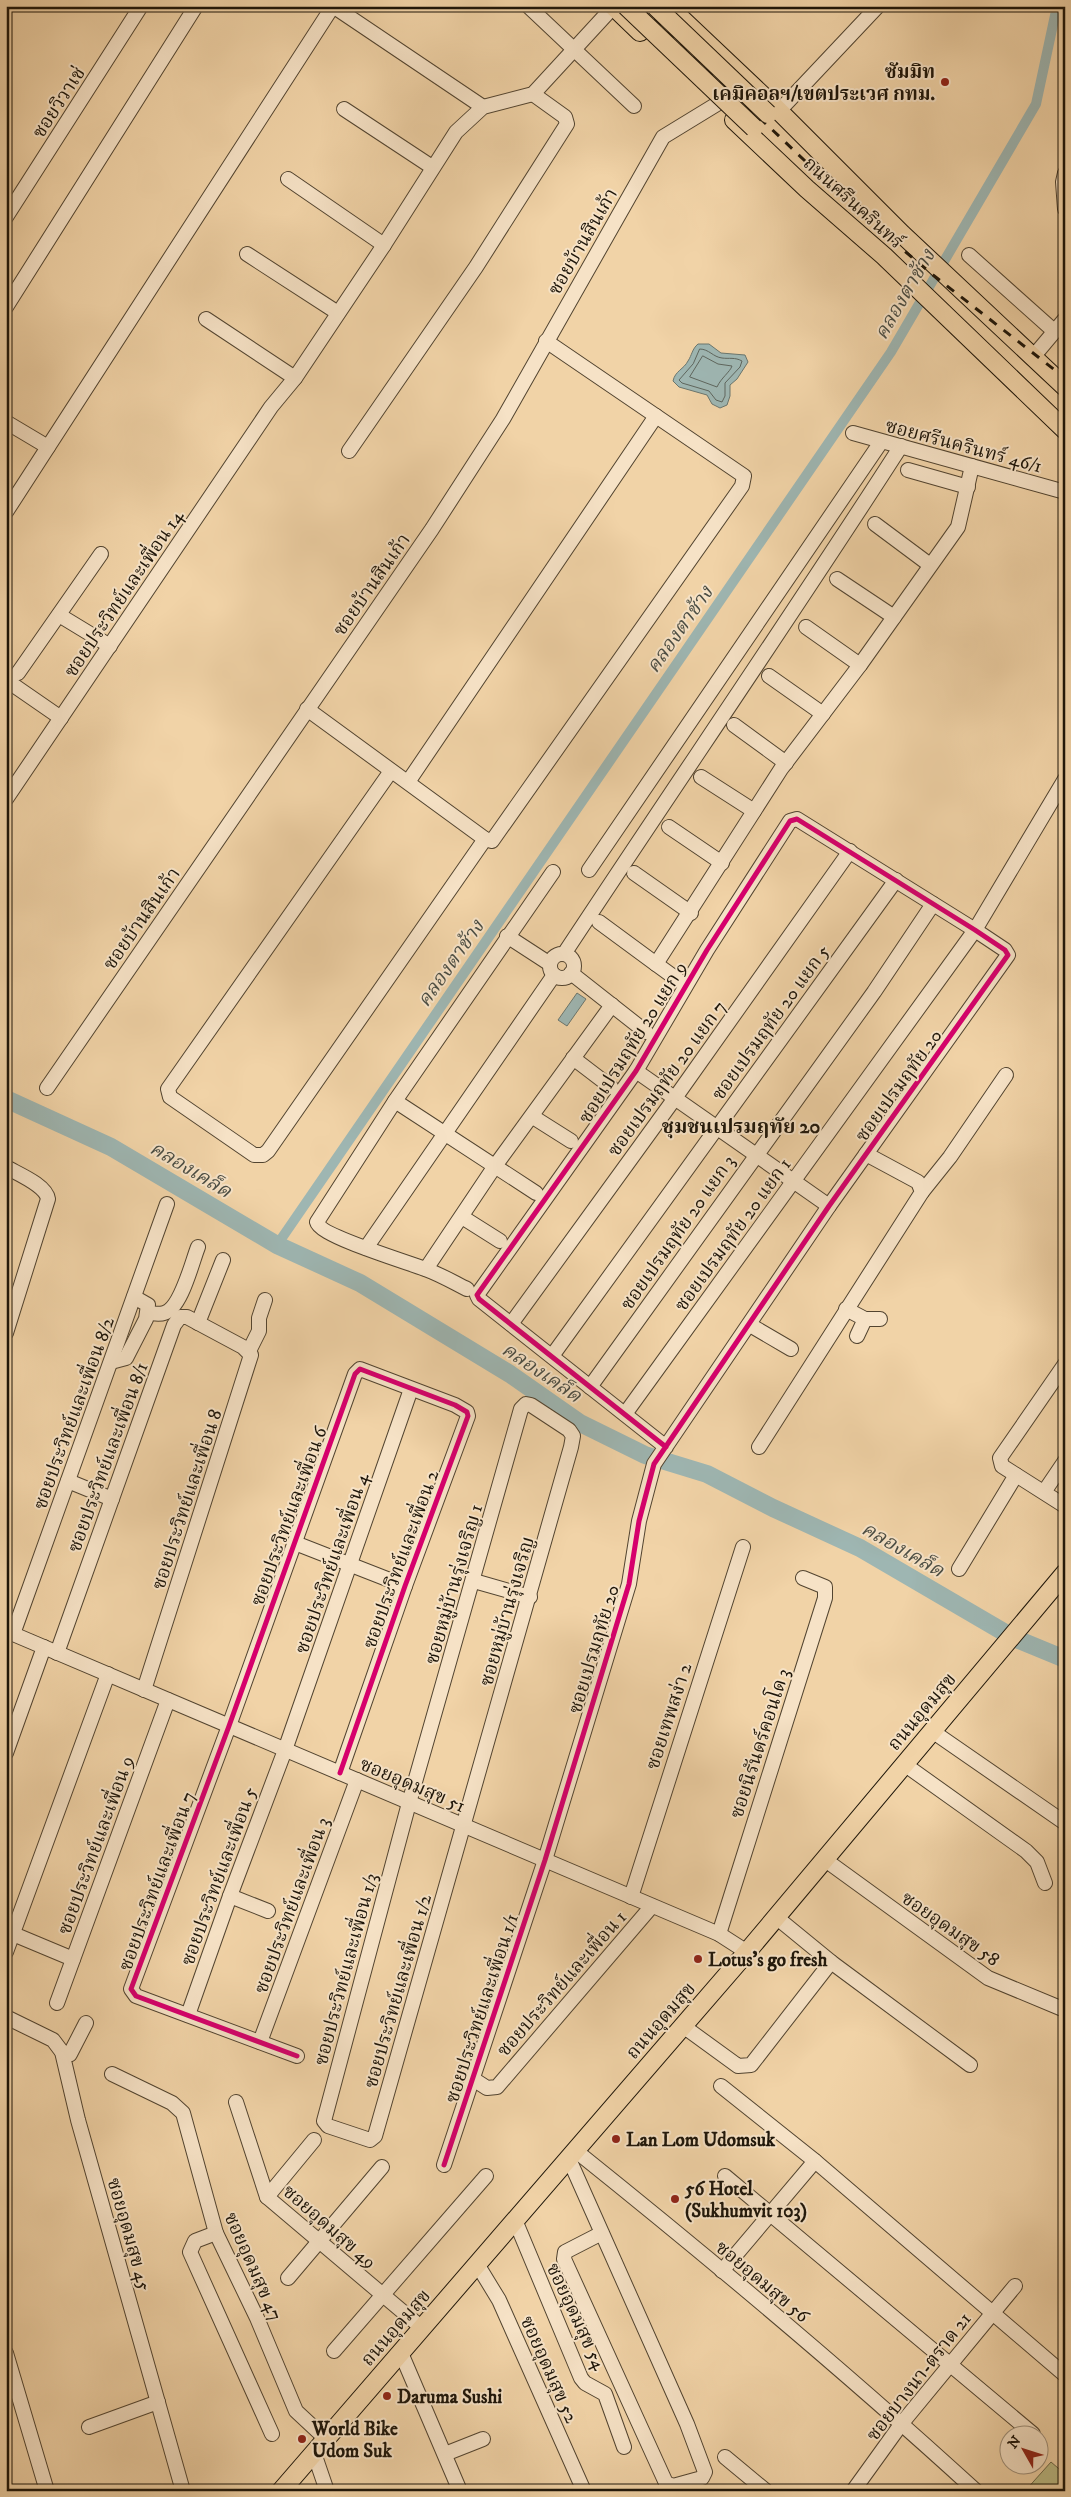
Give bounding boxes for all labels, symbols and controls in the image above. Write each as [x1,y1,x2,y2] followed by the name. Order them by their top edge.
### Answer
[712,61,935,106] place label: ซัมมิท เคมิคอลฯ/เขตประเวศ กทม.
[28,63,91,143] street label: ซอยวิวาเช่
[939,76,951,88] marker: ซัมมิท เคมิคอลฯ/เขตประเวศ กทม.
[798,151,909,255] street label: ถนนศรีนครินทร์
[544,184,623,299] street label: ซอยบ้านสินเก้า
[869,244,942,344] water label: คลองตาช้าง
[883,414,1045,478] street label: ซอยศรีนครินทร์ 46/1
[56,503,189,682] street label: ซอยประวิทย์และเพื่อน 14
[329,529,416,640] street label: ซอยบ้านสินเก้า
[641,581,720,678] water label: คลองตาช้าง
[99,863,186,974] street label: ซอยบ้านสินเก้า
[412,915,491,1012] water label: คลองตาช้าง
[707,940,836,1105] street label: ซอยเปรมฤทัย 20 แยก 5
[574,958,692,1128] street label: ซอยเปรมฤทัย 20 แยก 9
[603,997,731,1161] street label: ซอยเปรมฤทัย 20 แยก 7
[851,1025,948,1147] street label: ซอยเปรมฤทัย 20
[662,1115,820,1140] district label: ชุมชนเปรมฤทัย 20
[145,1136,237,1205] water label: คลองเคล็ด
[616,1151,740,1315] street label: ซอยเปรมฤทัย 20 แยก 3
[670,1154,797,1316] street label: ซอยเปรมฤทัย 20 แยก 1
[25,1312,120,1513] street label: ซอยประวิทย์และเพื่อน 8/2
[497,1338,587,1410] water label: คลองเคล็ด
[60,1358,154,1556] street label: ซอยประวิทย์และเพื่อน 8/1
[144,1405,227,1593] street label: ซอยประวิทย์และเพื่อน 8
[243,1422,333,1609] street label: ซอยประวิทย์และเพื่อน 6
[355,1465,445,1652] street label: ซอยประวิทย์และเพื่อน 2
[287,1468,375,1657] street label: ซอยประวิทย์และเพื่อน 4
[421,1502,488,1667] street label: ซอยหมู่บ้านรุ่งเจริญ 1
[857,1517,949,1584] water label: คลองเคล็ด
[475,1534,540,1689] street label: ซอยหมู่บ้านรุ่งเจริญ
[564,1582,625,1717] street label: ซอยเปรมฤทัย 20
[641,1660,698,1773] street label: ซอยเทพสง่า 2
[722,1664,795,1821] street label: ซอยนิรันดร์คอนโด 3
[883,1668,961,1756] street label: ถนนอุดมสุข
[50,1752,139,1938] street label: ซอยประวิทย์และเพื่อน 9
[356,1753,469,1818] street label: ซอยอุดมสุข 51
[173,1782,263,1969] street label: ซอยประวิทย์และเพื่อน 5
[111,1787,201,1974] street label: ซอยประวิทย์และเพื่อน 7
[246,1813,335,1997] street label: ซอยประวิทย์และเพื่อน 3
[306,1870,383,2068] street label: ซอยประวิทย์และเพื่อน 1/3
[896,1887,1004,1972] street label: ซอยอุดมสุข 58
[356,1890,437,2091] street label: ซอยประวิทย์และเพื่อน 1/2
[489,1904,632,2062] street label: ซอยประวิทย์และเพื่อน 1
[437,1910,524,2106] street label: ซอยประวิทย์และเพื่อน 1/1
[708,1949,828,1972] place label: Lotus's go fresh
[692,1953,704,1965] marker: Lotus's go fresh
[621,1978,701,2064] street label: ถนนอุดมสุข
[626,2129,776,2152] place label: Lan Lom Udomsuk
[610,2133,622,2145] marker: Lan Lom Udomsuk
[101,2175,156,2294] street label: ซอยอุดมสุข 45
[684,2178,807,2223] place label: 56 Hotel (Sukhumvit 103)
[278,2180,380,2274] street label: ซอยอุดมสุข 49
[669,2193,681,2205] marker: 56 Hotel (Sukhumvit 103)
[218,2209,287,2324] street label: ซอยอุดมสุข 47
[710,2236,814,2329] street label: ซอยอุดมสุข 56
[541,2259,611,2375] street label: ซอยอุดมสุข 54
[356,2285,436,2371] street label: ถนนอุดมสุข
[862,2308,977,2446] street label: ซอยบางนา-ตราด 21
[515,2312,583,2427] street label: ซอยอุดมสุข 52
[397,2386,502,2409] place label: Daruma Sushi
[381,2390,393,2402] marker: Daruma Sushi
[311,2418,398,2463] place label: World Bike Udom Suk
[998,2424,1048,2474] north arrow
[1004,2432,1026,2453] text: N
[296,2433,308,2445] marker: World Bike Udom Suk

